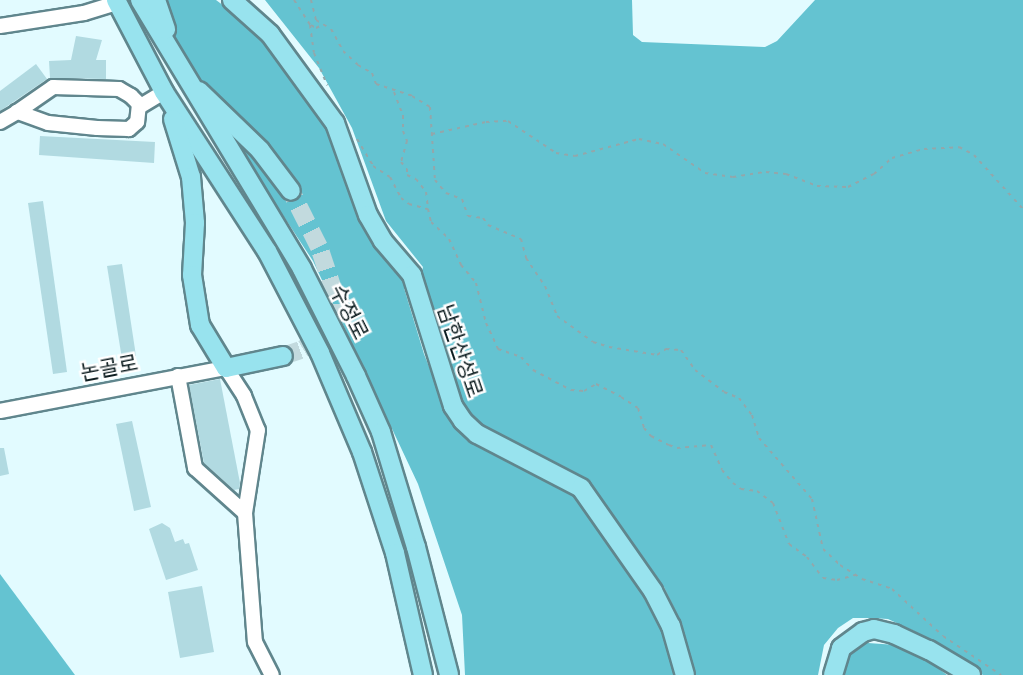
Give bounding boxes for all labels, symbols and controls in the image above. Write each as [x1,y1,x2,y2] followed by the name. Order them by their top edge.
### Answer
[325,280,373,344] street label: 수정로
[432,301,488,401] street label: 남한산성로
[78,350,140,386] street label: 논골로

